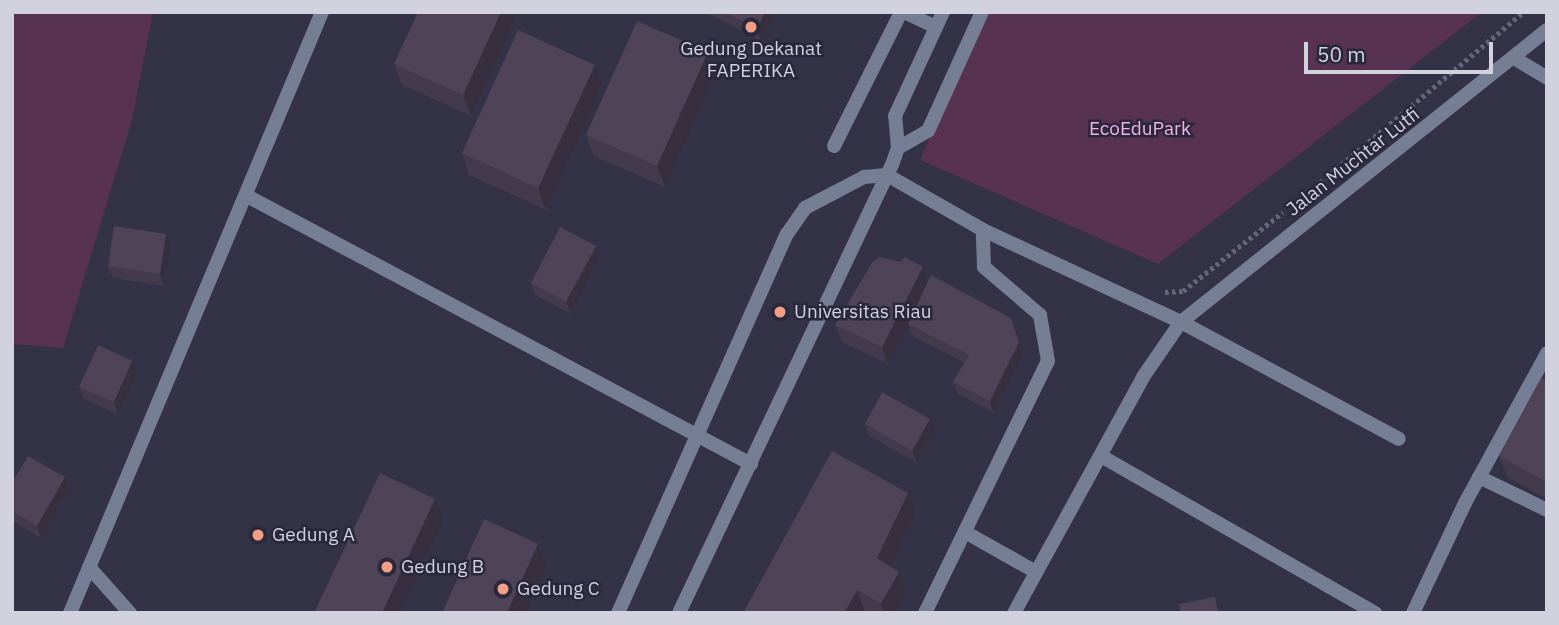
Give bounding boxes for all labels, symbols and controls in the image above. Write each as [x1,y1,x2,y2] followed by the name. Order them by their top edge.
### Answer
[743,19,759,35] marker: Gedung Dekanat FAPERIKA
[1307,28,1496,72] scale bar
[680,38,822,82] place label: Gedung Dekanat FAPERIKA
[1317,40,1366,68] text: 50 m
[1282,103,1424,221] street label: Jalan Muchtar Lutfi
[1089,118,1191,140] park label: EcoEduPark
[794,301,931,323] place label: Universitas Riau
[772,304,788,320] marker: Universitas Riau
[272,524,355,546] place label: Gedung A
[250,527,266,543] marker: Gedung A
[401,556,484,578] place label: Gedung B
[379,559,395,575] marker: Gedung B
[517,578,600,600] place label: Gedung C
[495,581,511,597] marker: Gedung C

